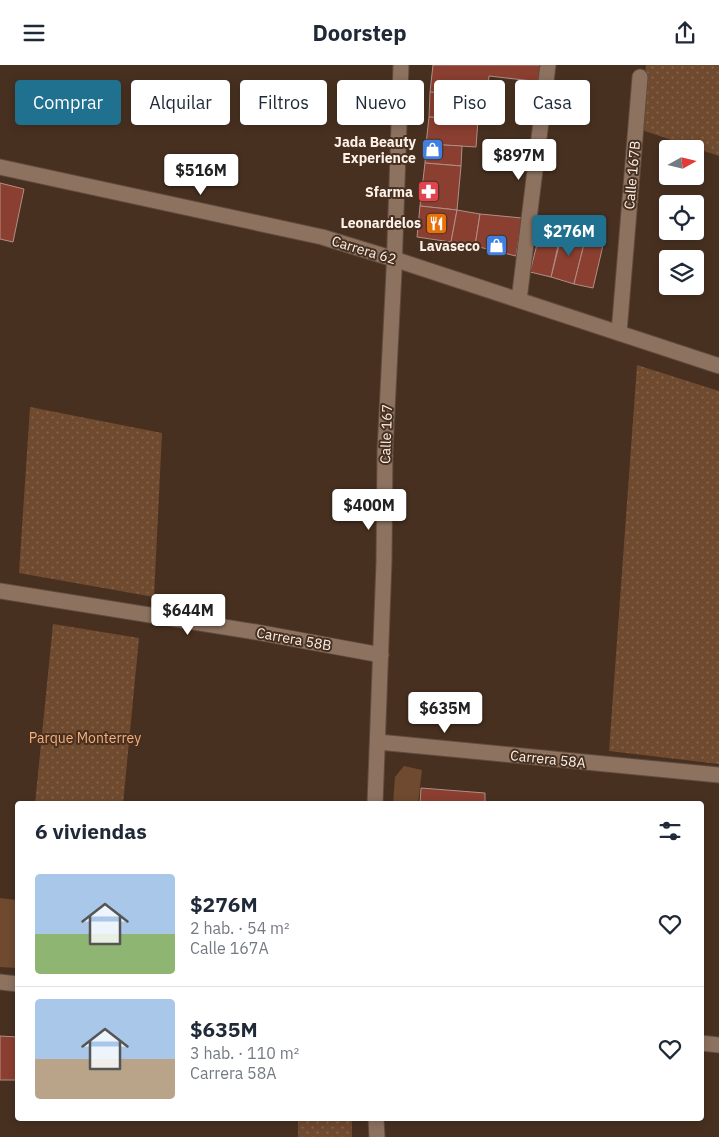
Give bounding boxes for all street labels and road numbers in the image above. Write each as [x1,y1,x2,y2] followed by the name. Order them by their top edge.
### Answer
[620,140,644,210] street label: Calle 167B
[329,232,399,268] street label: Carrera 62
[376,404,396,464] street label: Calle 167
[255,624,333,654] street label: Carrera 58B
[509,746,587,772] street label: Carrera 58A

